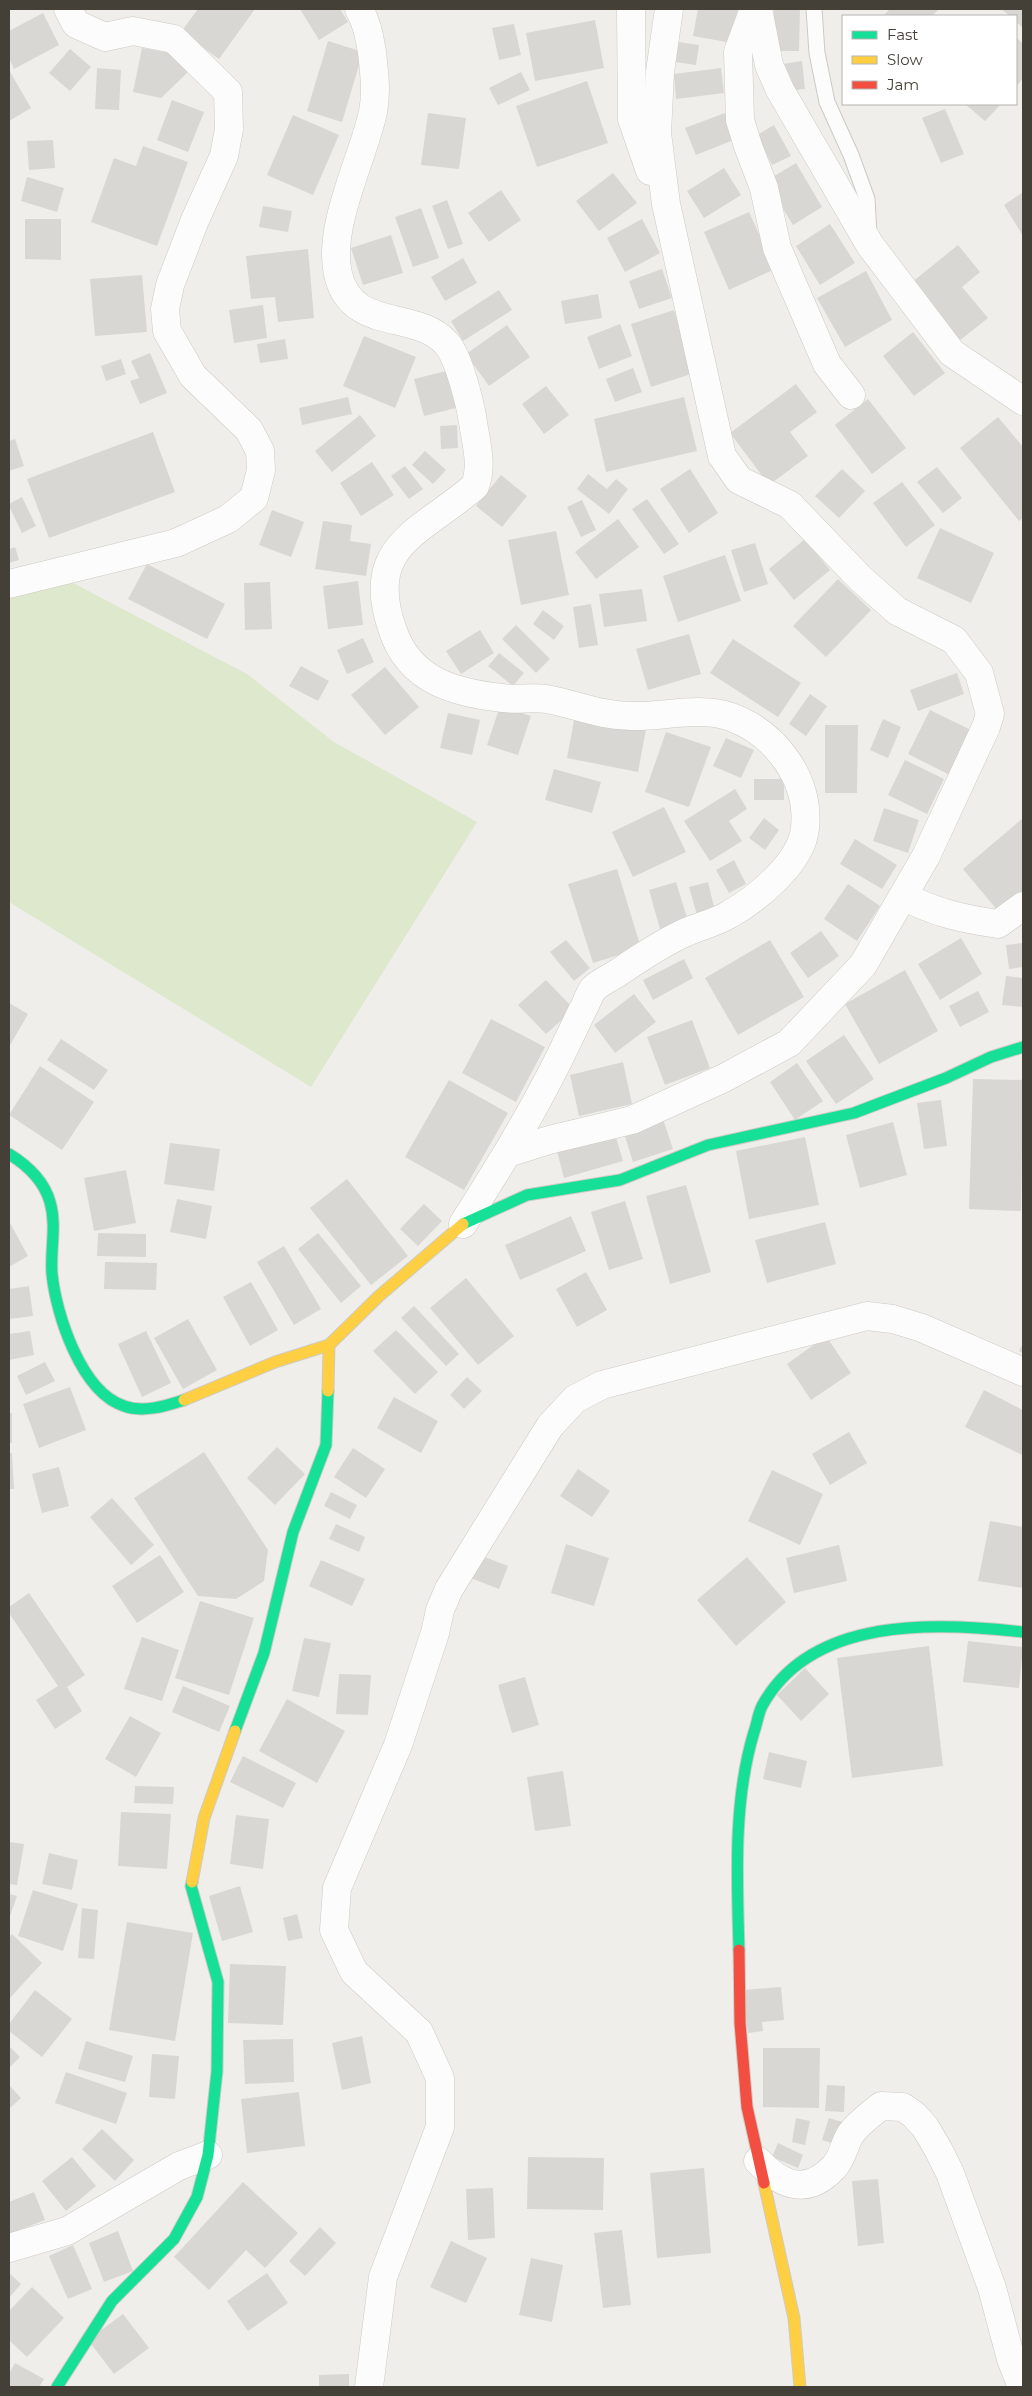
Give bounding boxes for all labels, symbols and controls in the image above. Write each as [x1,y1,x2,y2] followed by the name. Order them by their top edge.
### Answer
[842,15,1017,105] legend
[887,25,918,44] text: Fast
[887,50,923,69] text: Slow
[886,75,919,94] text: Jam

